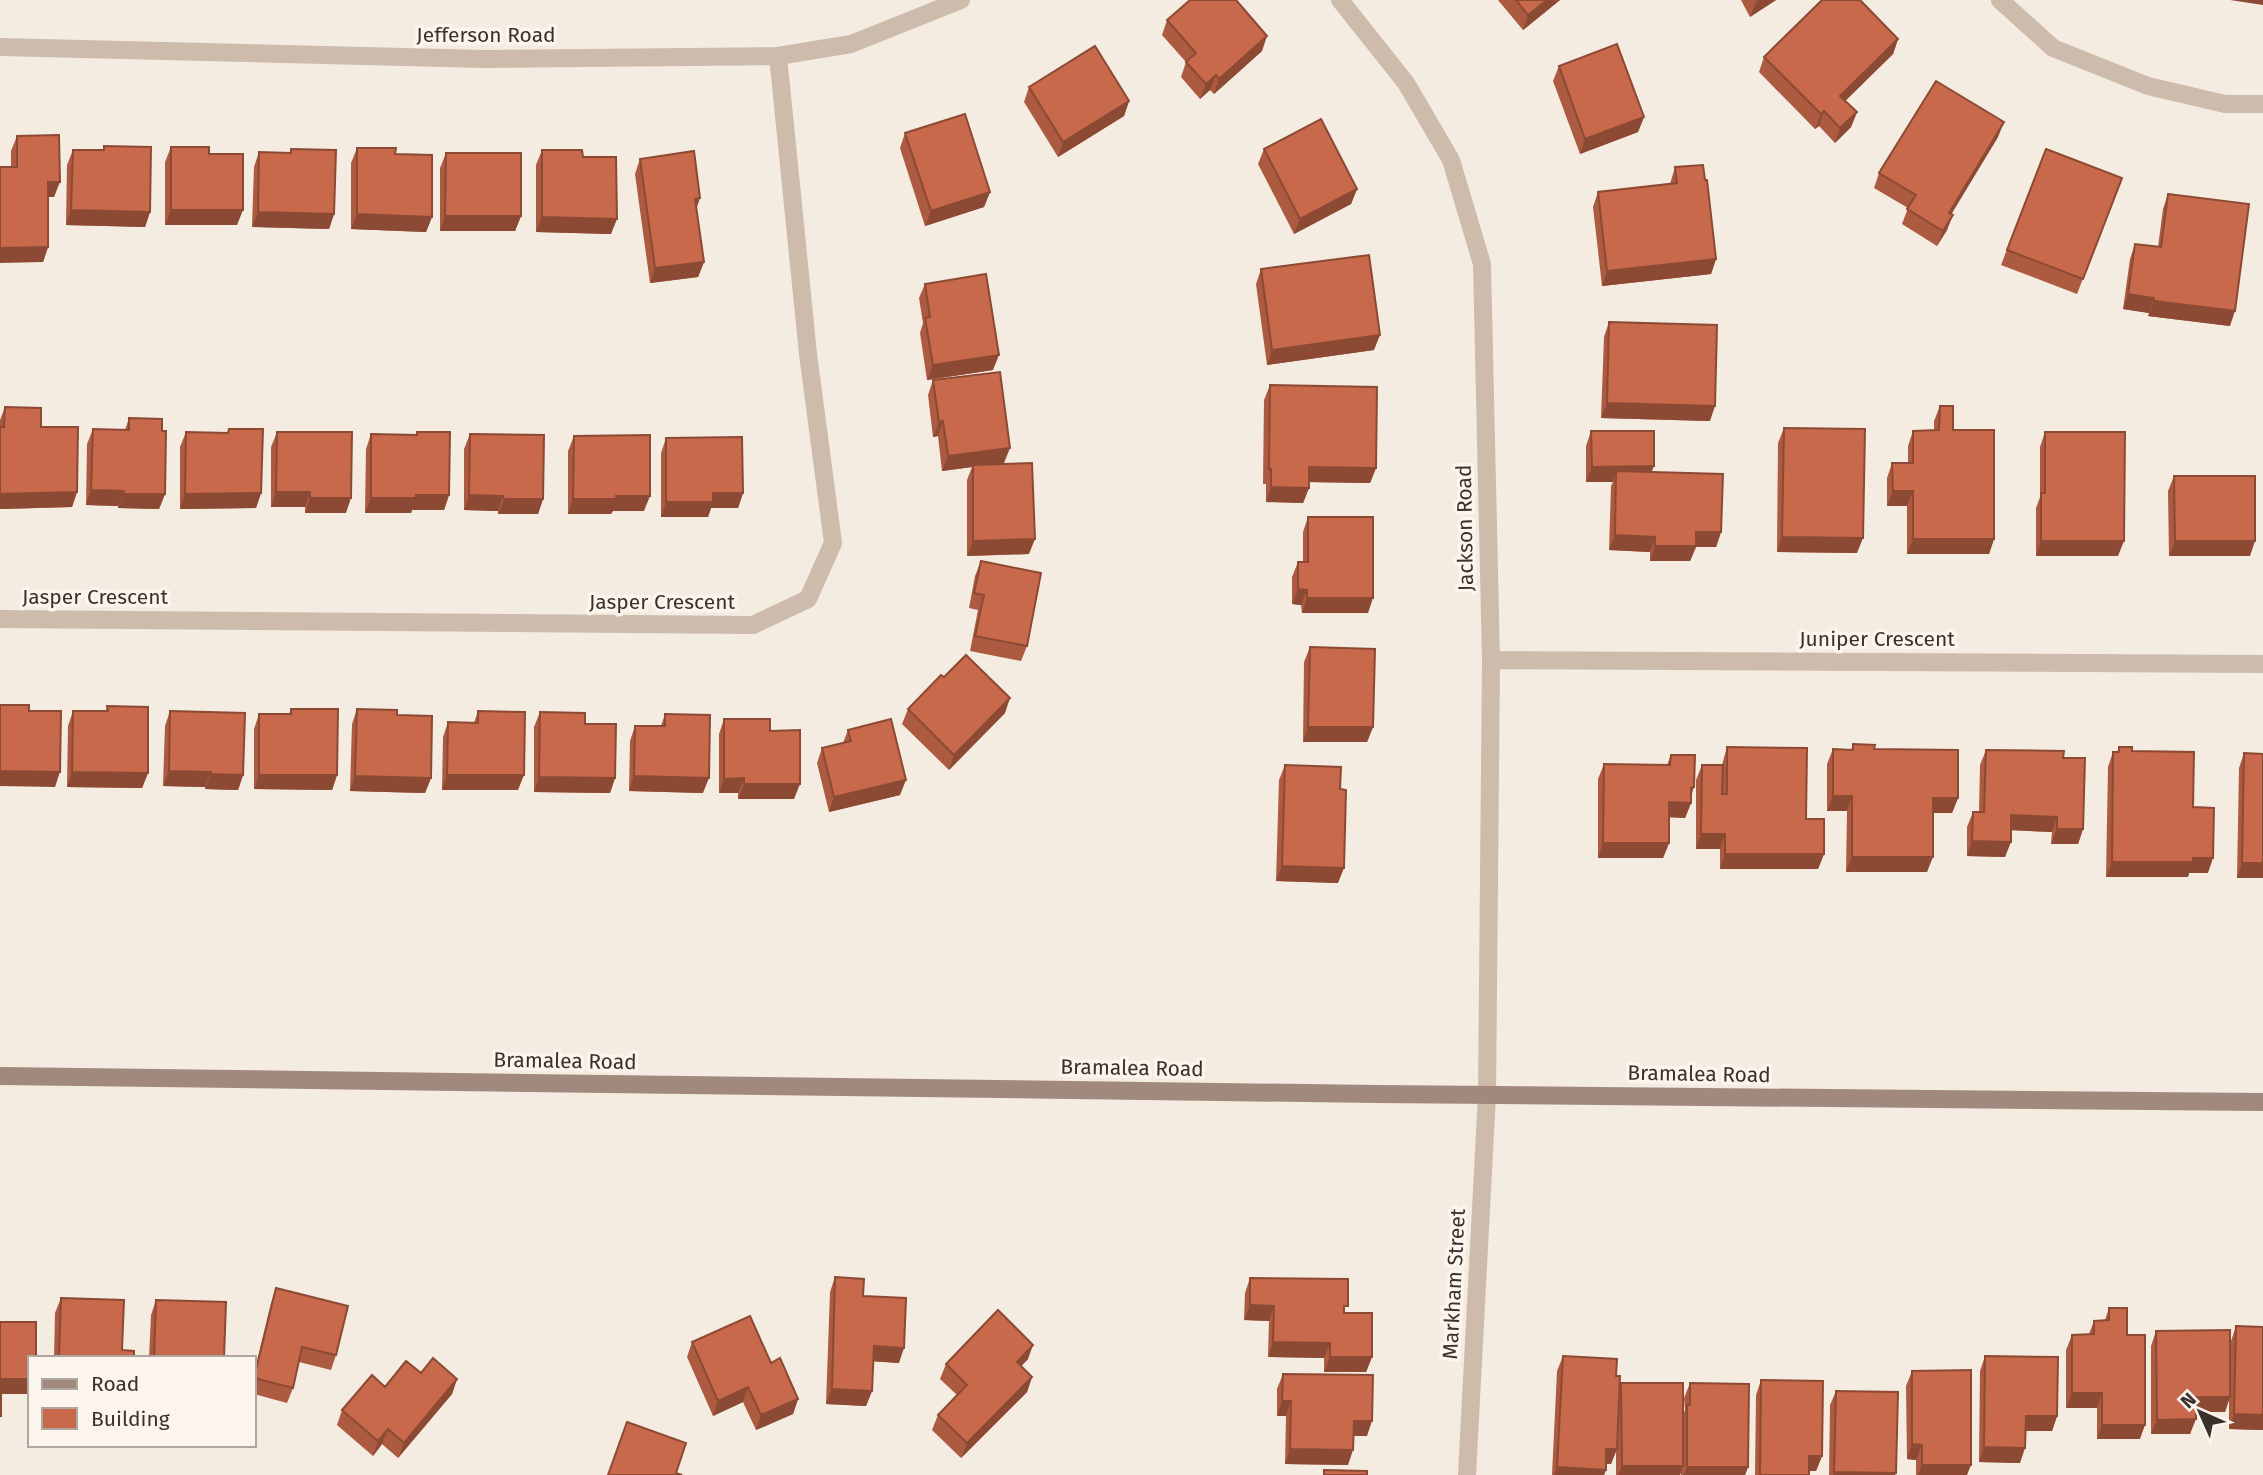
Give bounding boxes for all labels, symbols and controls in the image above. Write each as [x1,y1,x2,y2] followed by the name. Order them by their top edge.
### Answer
[416,22,556,48] street label: Jefferson Road
[1451,464,1479,592] street label: Jackson Road
[22,584,168,610] street label: Jasper Crescent
[589,589,735,615] street label: Jasper Crescent
[1799,626,1955,652] street label: Juniper Crescent
[493,1047,637,1075] street label: Bramalea Road
[1060,1054,1204,1082] street label: Bramalea Road
[1627,1060,1771,1088] street label: Bramalea Road
[1437,1208,1471,1360] street label: Markham Street
[28,1356,256,1447] legend
[91,1371,139,1397] text: Road
[2165,1377,2235,1447] north arrow
[2176,1388,2201,1413] text: N
[91,1406,170,1432] text: Building

